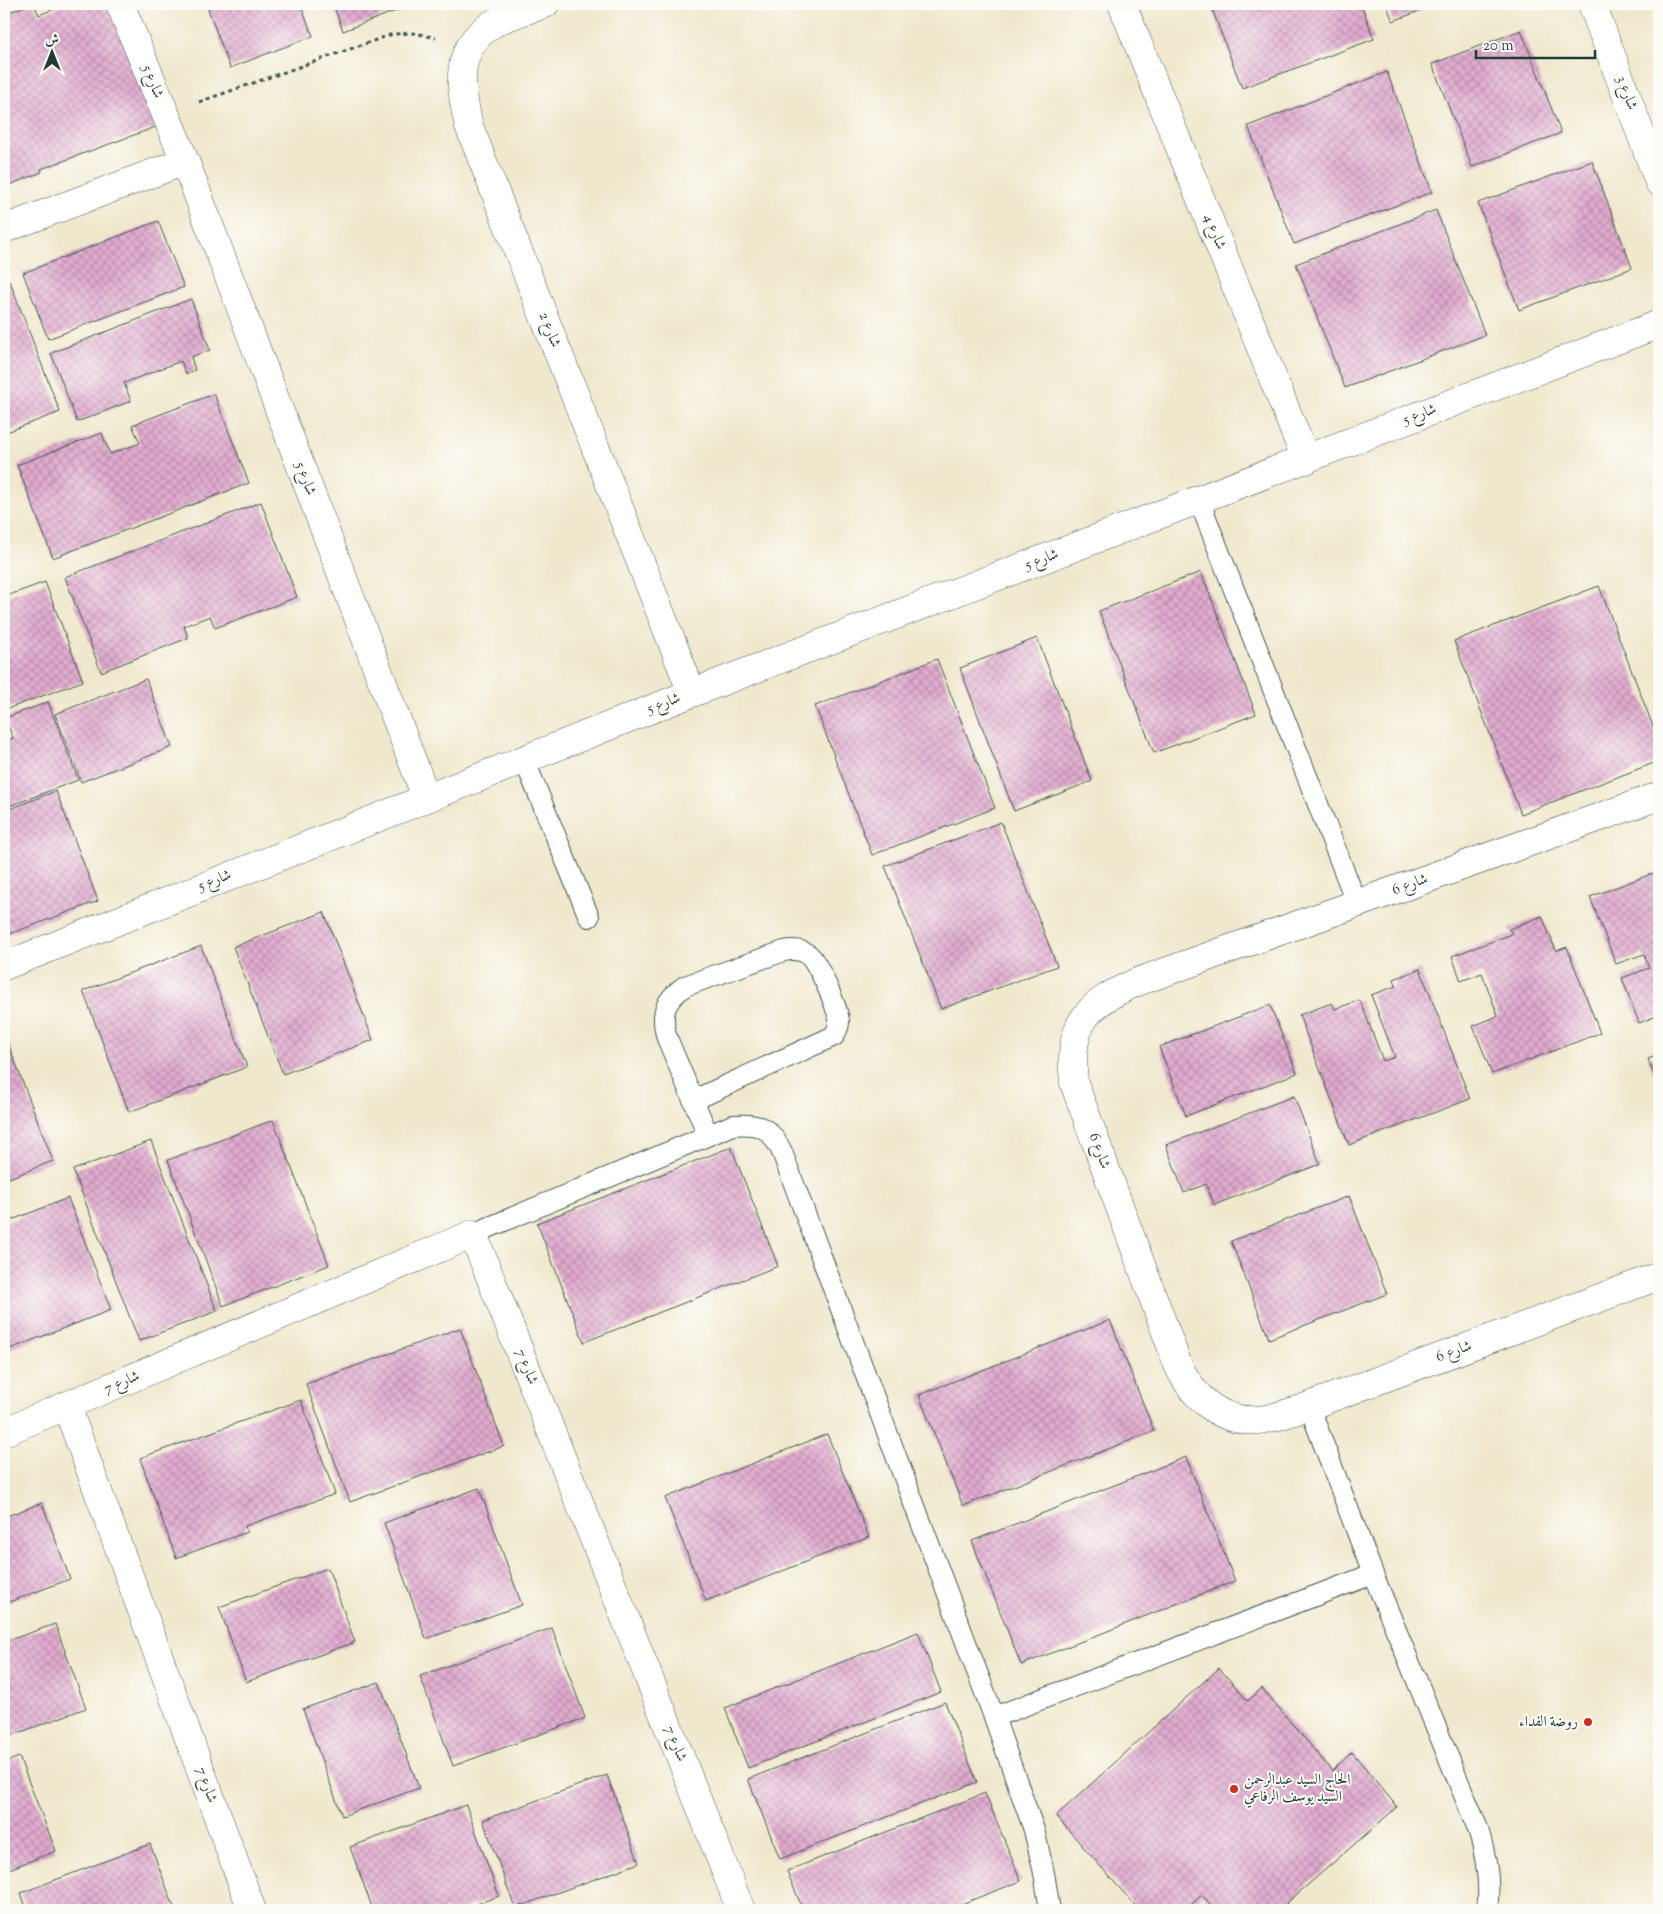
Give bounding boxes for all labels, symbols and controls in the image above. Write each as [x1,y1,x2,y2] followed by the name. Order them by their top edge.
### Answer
[28,28,78,78] north arrow
[1476,28,1594,60] scale bar
[45,31,59,51] text: ش
[1483,36,1514,57] text: 20 m
[135,61,168,102] street label: شارع 5
[1609,73,1642,114] street label: شارع 3
[1196,211,1231,253] street label: شارع 4
[532,309,565,351] street label: شارع 2
[1399,399,1440,432] street label: شارع 5
[288,458,321,499] street label: شارع 5
[1021,544,1062,577] street label: شارع 5
[643,688,684,721] street label: شارع 5
[194,865,235,898] street label: شارع 5
[1389,869,1431,902] street label: شارع 6
[1082,1130,1115,1172] street label: شارع 6
[1433,1336,1475,1369] street label: شارع 6
[508,1346,543,1388] street label: شارع 7
[101,1366,143,1401] street label: شارع 7
[1519,1712,1578,1733] place label: روضة الفداء
[1582,1716,1594,1728] marker: روضة الفداء
[657,1723,692,1765] street label: شارع 7
[189,1764,222,1806] street label: شارع 7
[1244,1770,1351,1808] place label: الحاج السيد عبدالرحمن السيد يوسف الرفاعي
[1228,1783,1240,1795] marker: الحاج السيد عبدالرحمن السيد يوسف الرفاعي

